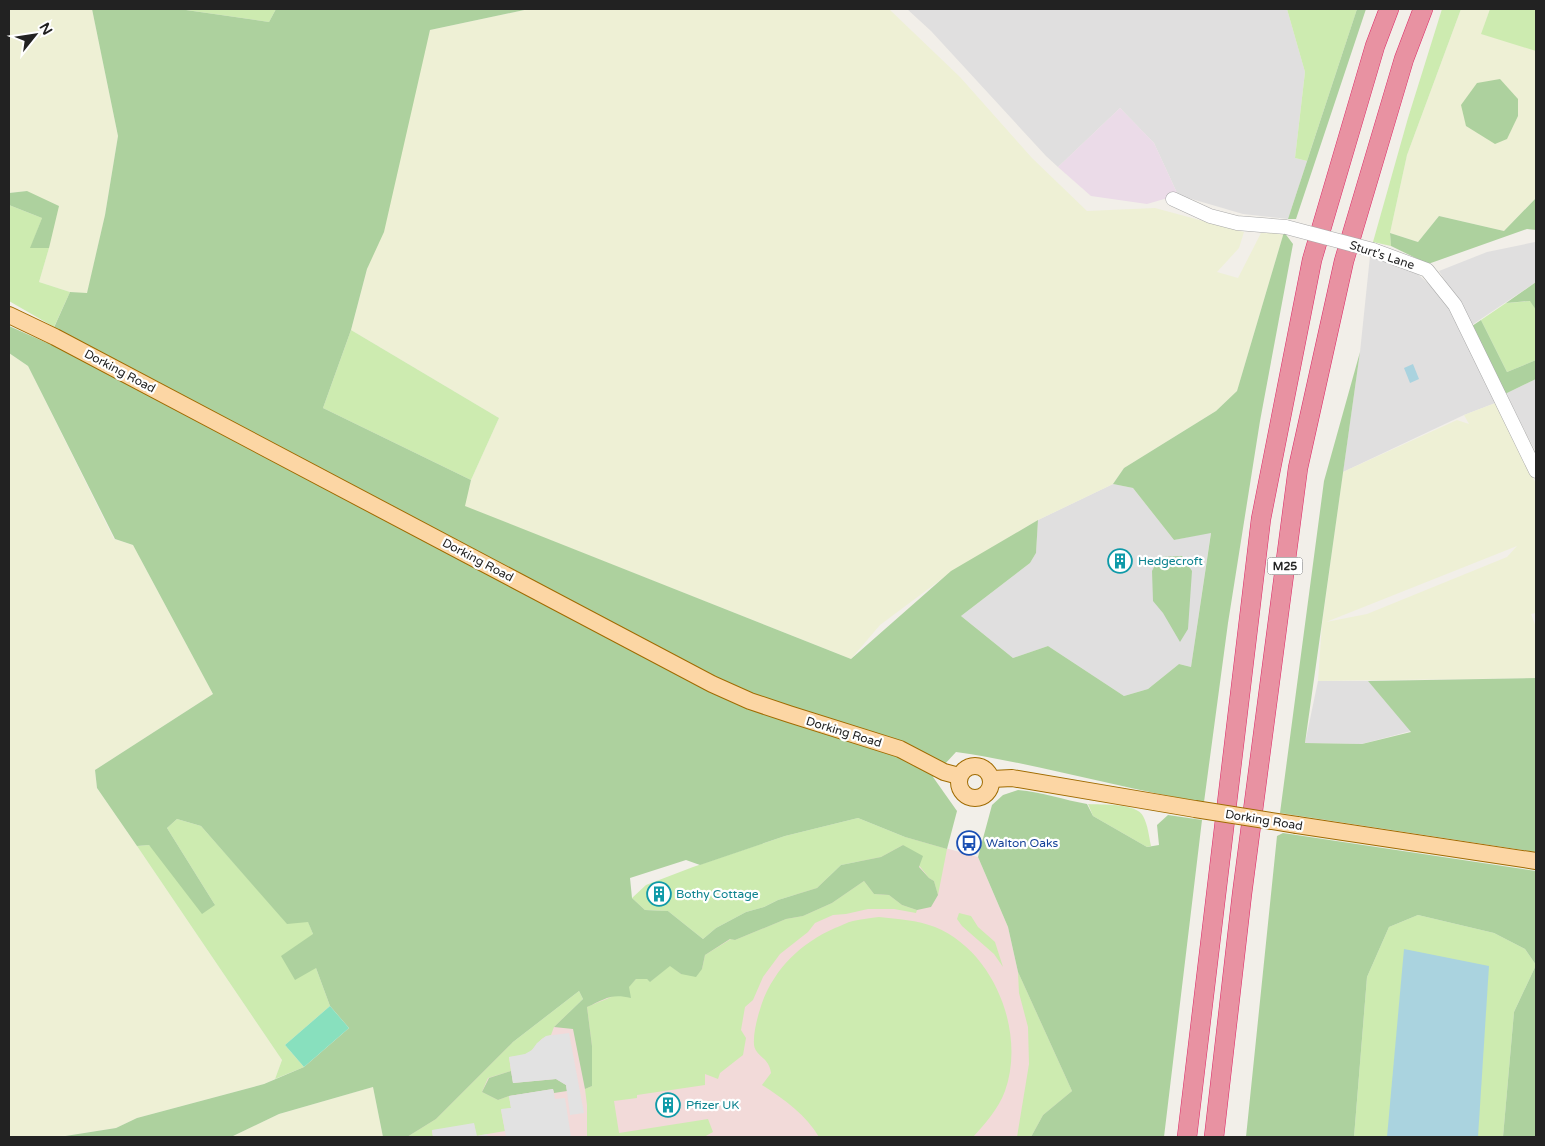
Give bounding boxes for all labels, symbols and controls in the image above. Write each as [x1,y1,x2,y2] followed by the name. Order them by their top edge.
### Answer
[10,10,60,60] north arrow
[36,20,56,38] text: N
[1348,238,1416,272] street label: Sturt's Lane
[82,346,158,396] street label: Dorking Road
[440,535,516,585] street label: Dorking Road
[1107,548,1133,574] building icon: Hedgecroft
[1138,554,1203,568] place label: Hedgecroft
[1268,558,1302,574] road number: M25
[804,714,884,750] street label: Dorking Road
[1224,807,1304,833] street label: Dorking Road
[956,830,982,856] bus stop icon: Walton Oaks
[986,836,1058,850] place label: Walton Oaks
[646,881,672,907] building icon: Bothy Cottage
[676,887,759,901] place label: Bothy Cottage
[655,1092,681,1118] building icon: Pfizer UK
[686,1098,739,1112] place label: Pfizer UK

